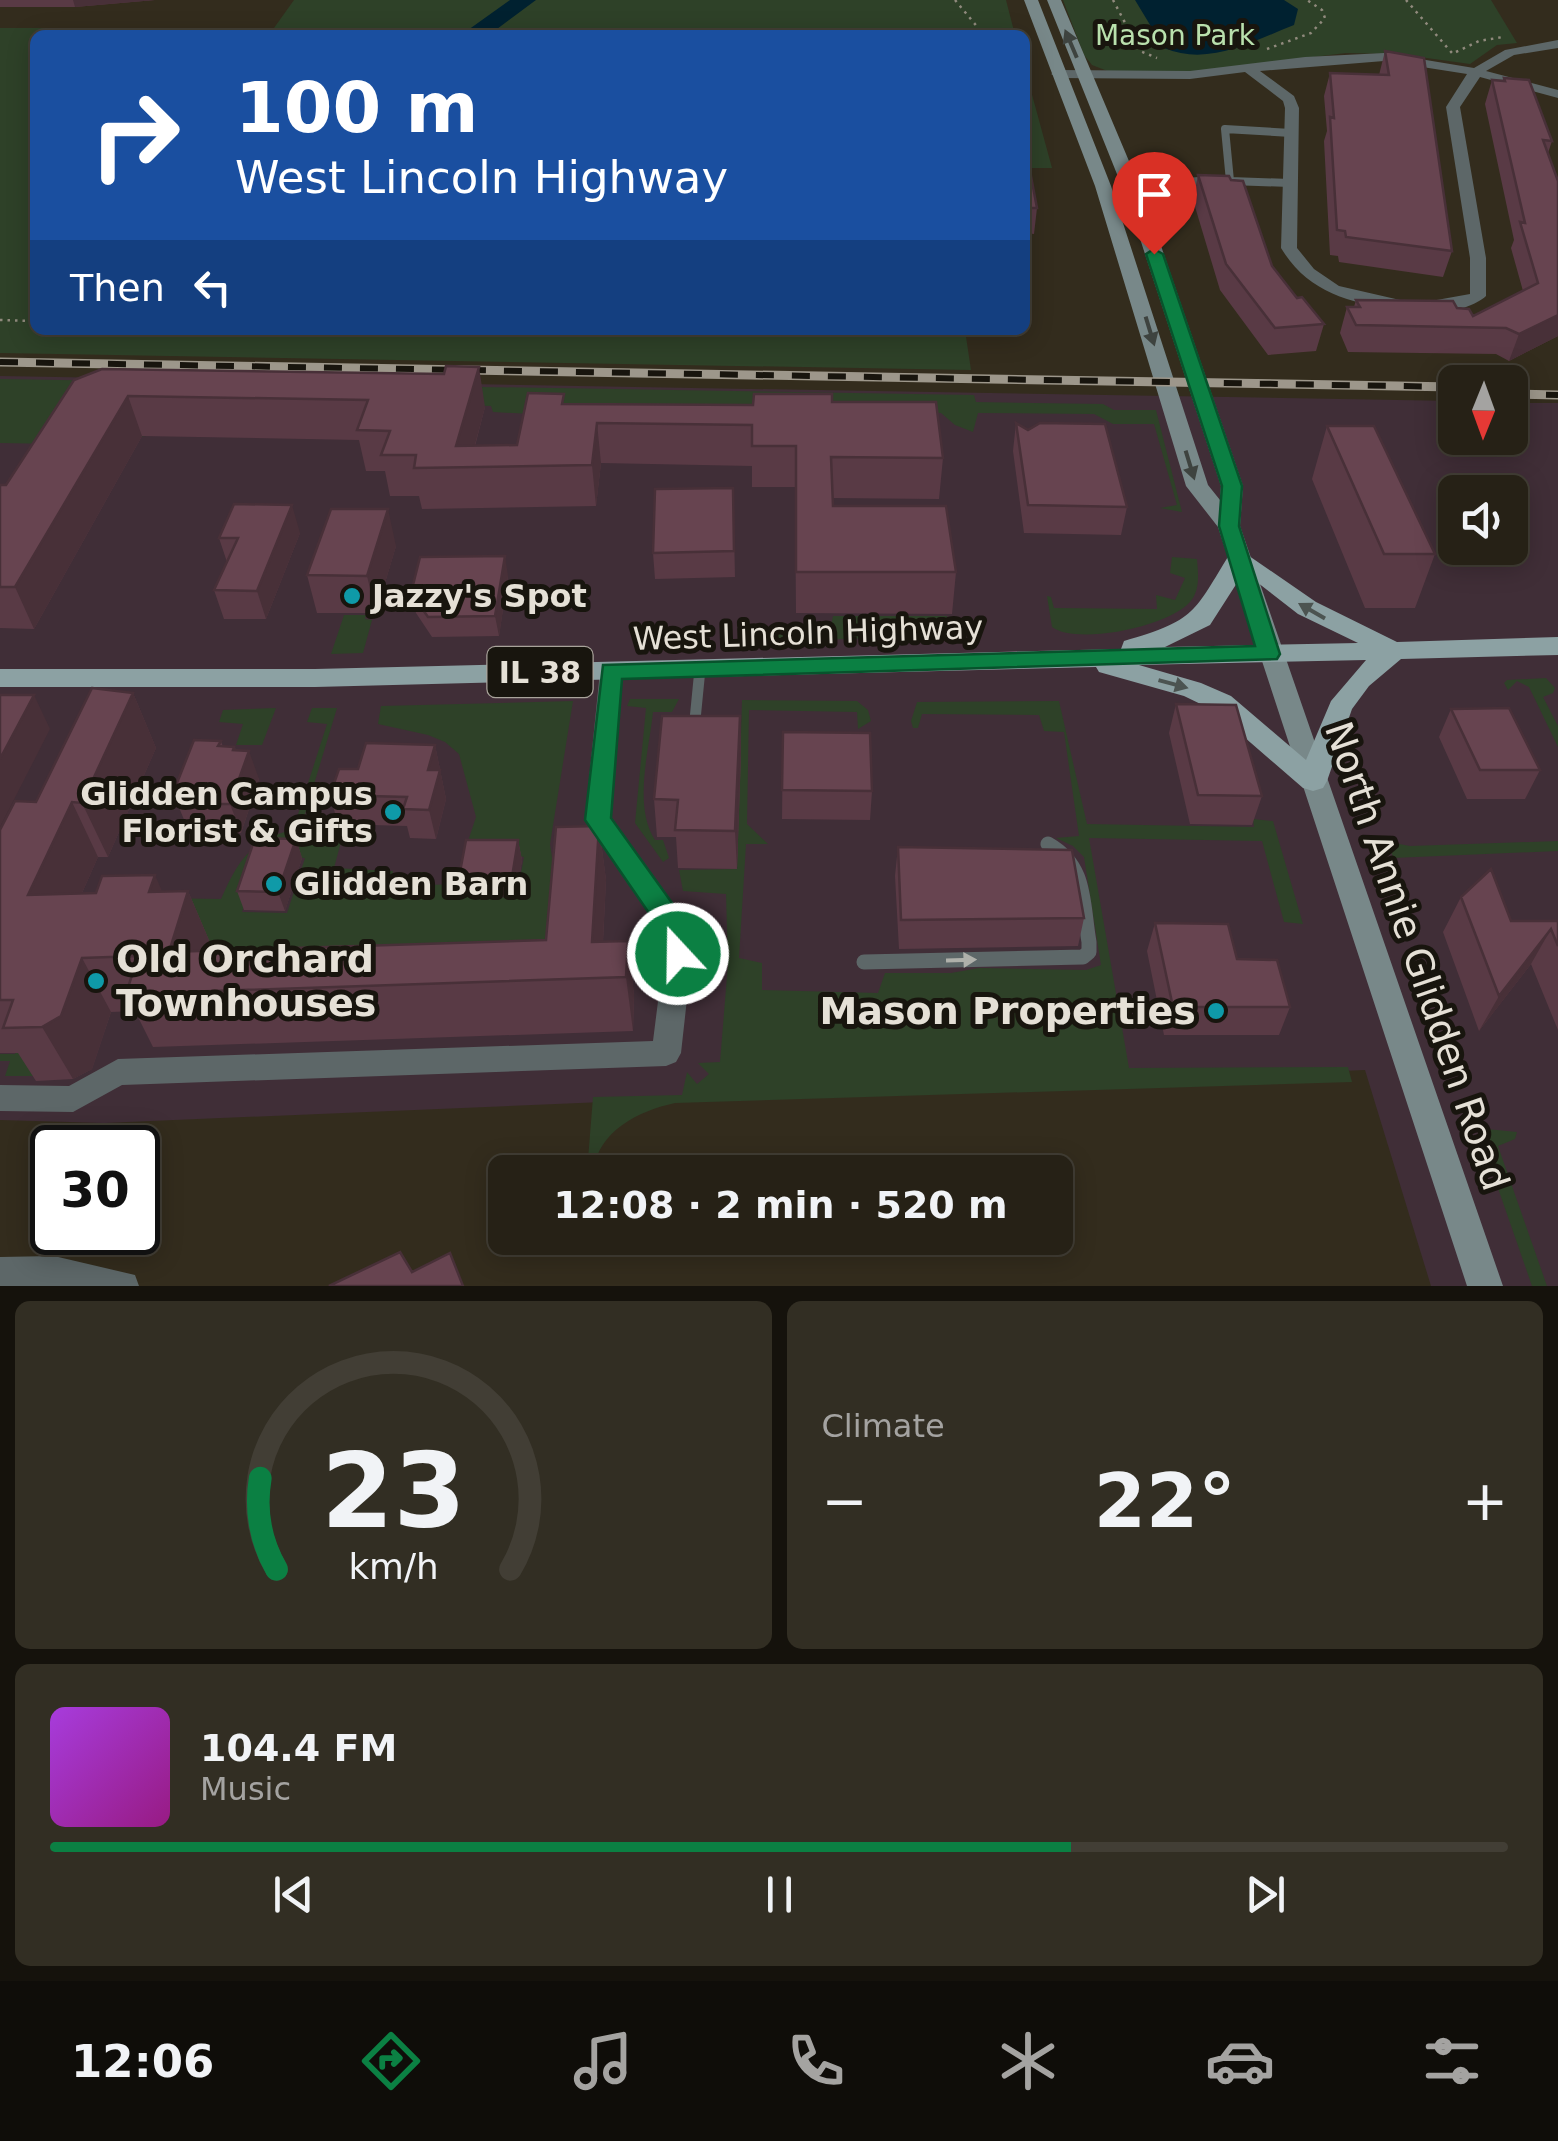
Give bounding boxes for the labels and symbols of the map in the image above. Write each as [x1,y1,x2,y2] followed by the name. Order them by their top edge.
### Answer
[1095,19,1256,52] park label: Mason Park
[1063,29,1079,59] one-way arrow
[1112,152,1197,255] pin
[1143,316,1158,346] one-way arrow
[1438,365,1528,455] north arrow
[1183,450,1198,481] one-way arrow
[370,577,587,615] place label: Jazzy's Spot
[341,585,363,607] marker: Jazzy's Spot
[1298,602,1326,620] one-way arrow
[632,608,984,658] street label: West Lincoln Highway
[488,647,592,697] road number: IL 38
[1158,676,1189,692] one-way arrow
[1316,716,1518,1196] street label: North Annie Glidden Road
[80,775,373,850] place label: Glidden Campus Florist & Gifts
[382,801,404,823] marker: Glidden Campus Florist & Gifts
[294,865,528,903] place label: Glidden Barn
[263,873,285,895] marker: Glidden Barn
[626,902,730,1006] position arrow
[116,937,376,1025] place label: Old Orchard Townhouses
[946,951,978,967] one-way arrow
[85,970,107,992] marker: Old Orchard Townhouses
[820,989,1196,1033] place label: Mason Properties
[1205,1000,1227,1022] marker: Mason Properties
[30,1125,160,1255] speed limit sign: 30

